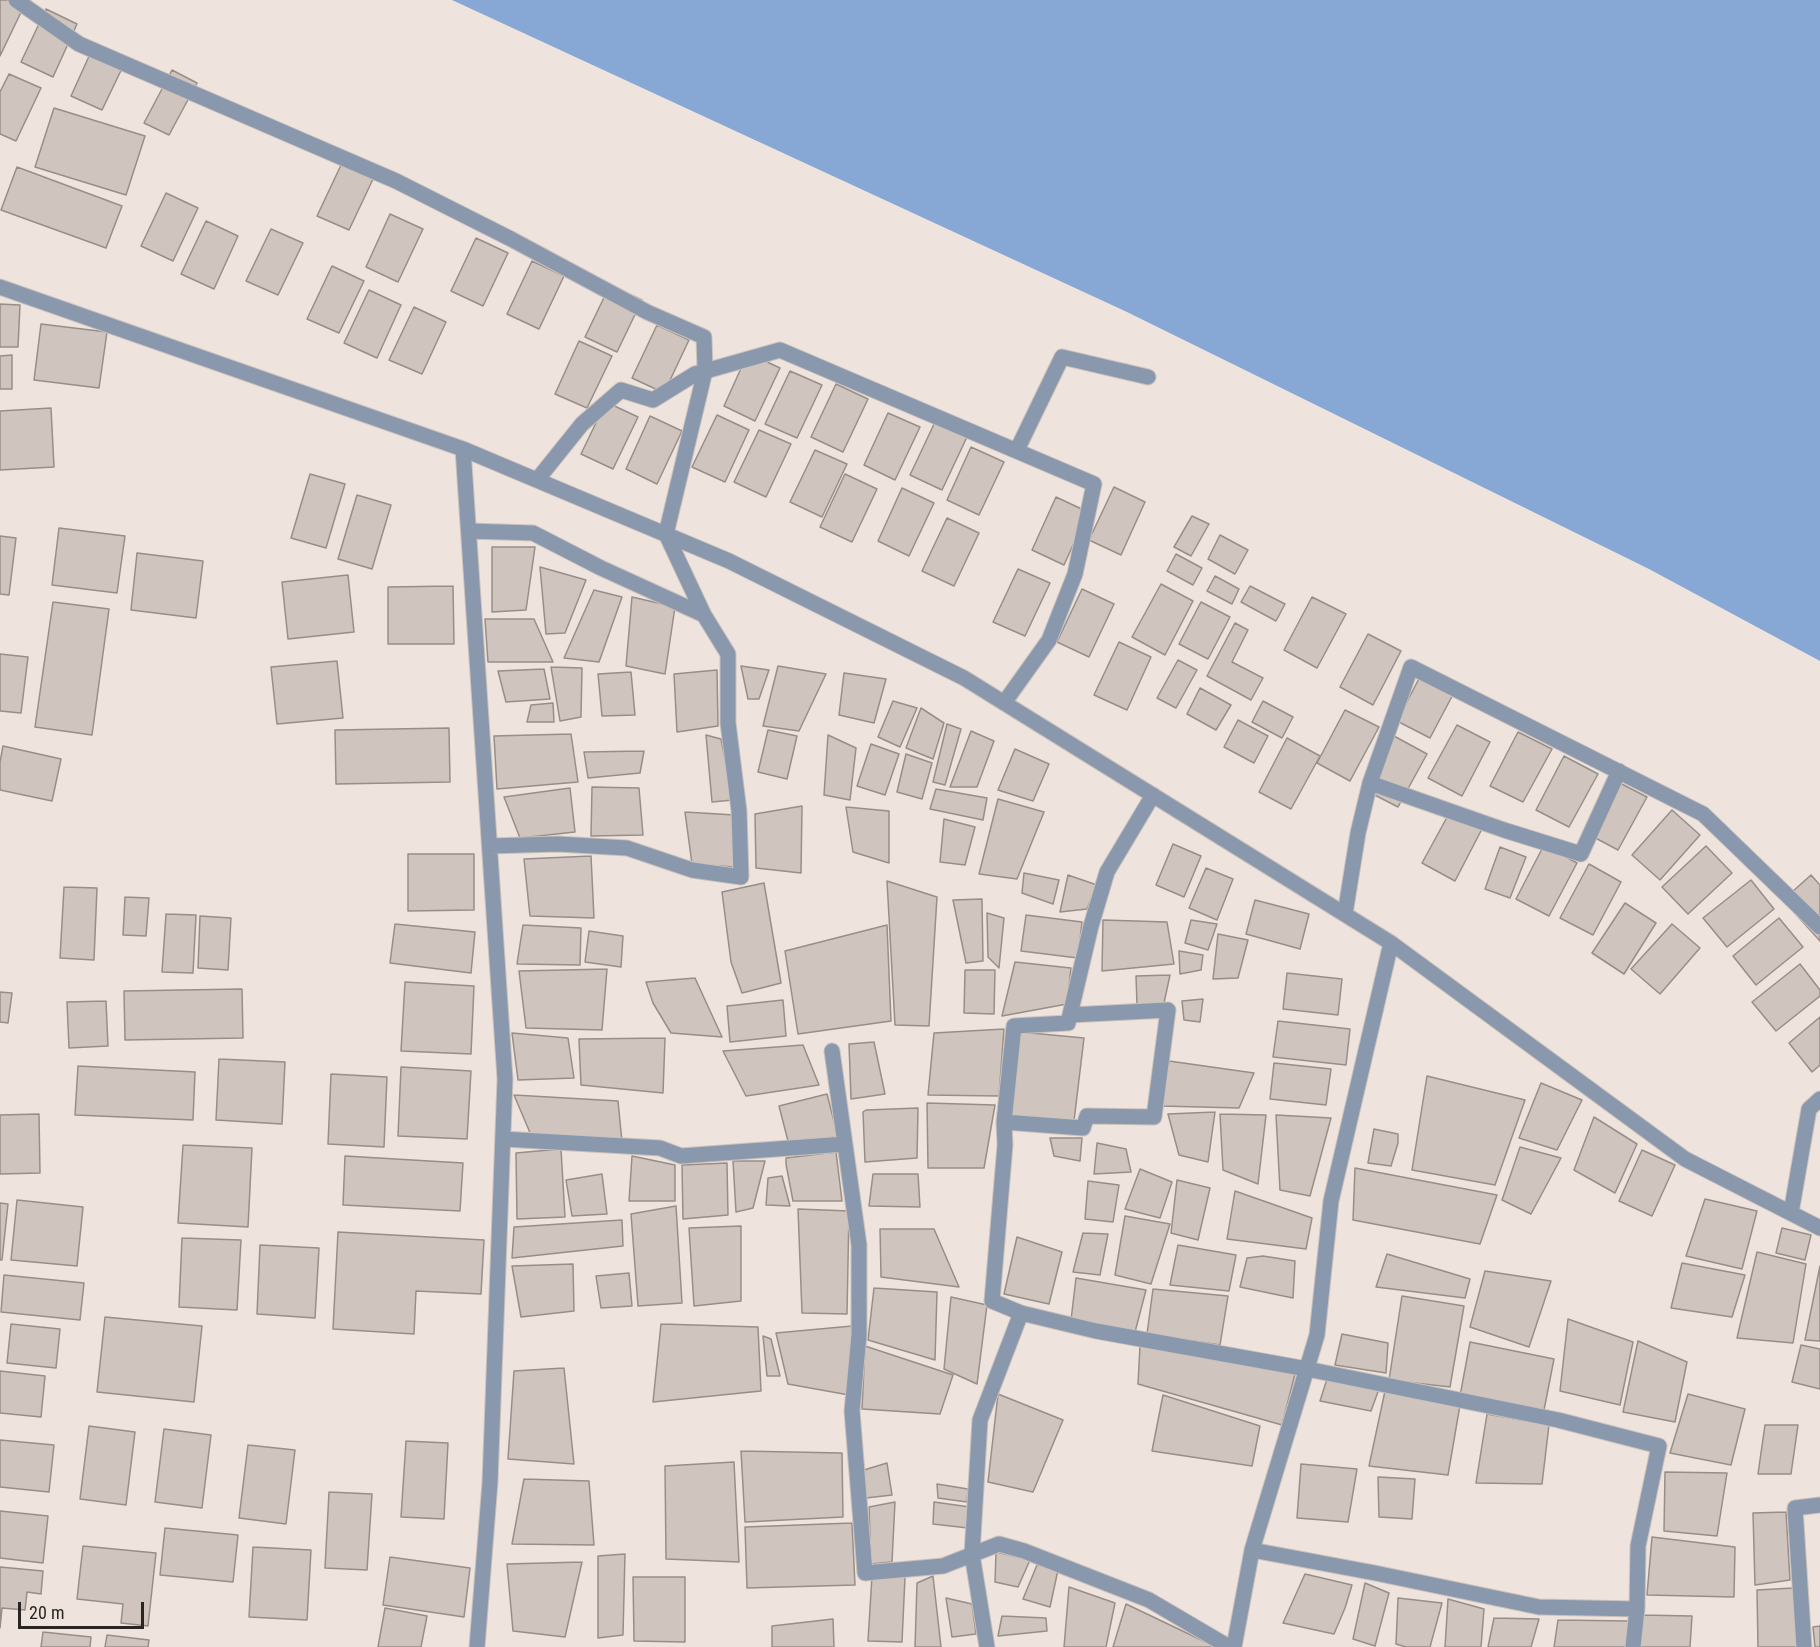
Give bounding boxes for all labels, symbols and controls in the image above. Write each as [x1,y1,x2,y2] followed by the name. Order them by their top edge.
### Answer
[21,1590,147,1628] scale bar
[29,1602,64,1623] text: 20 m

